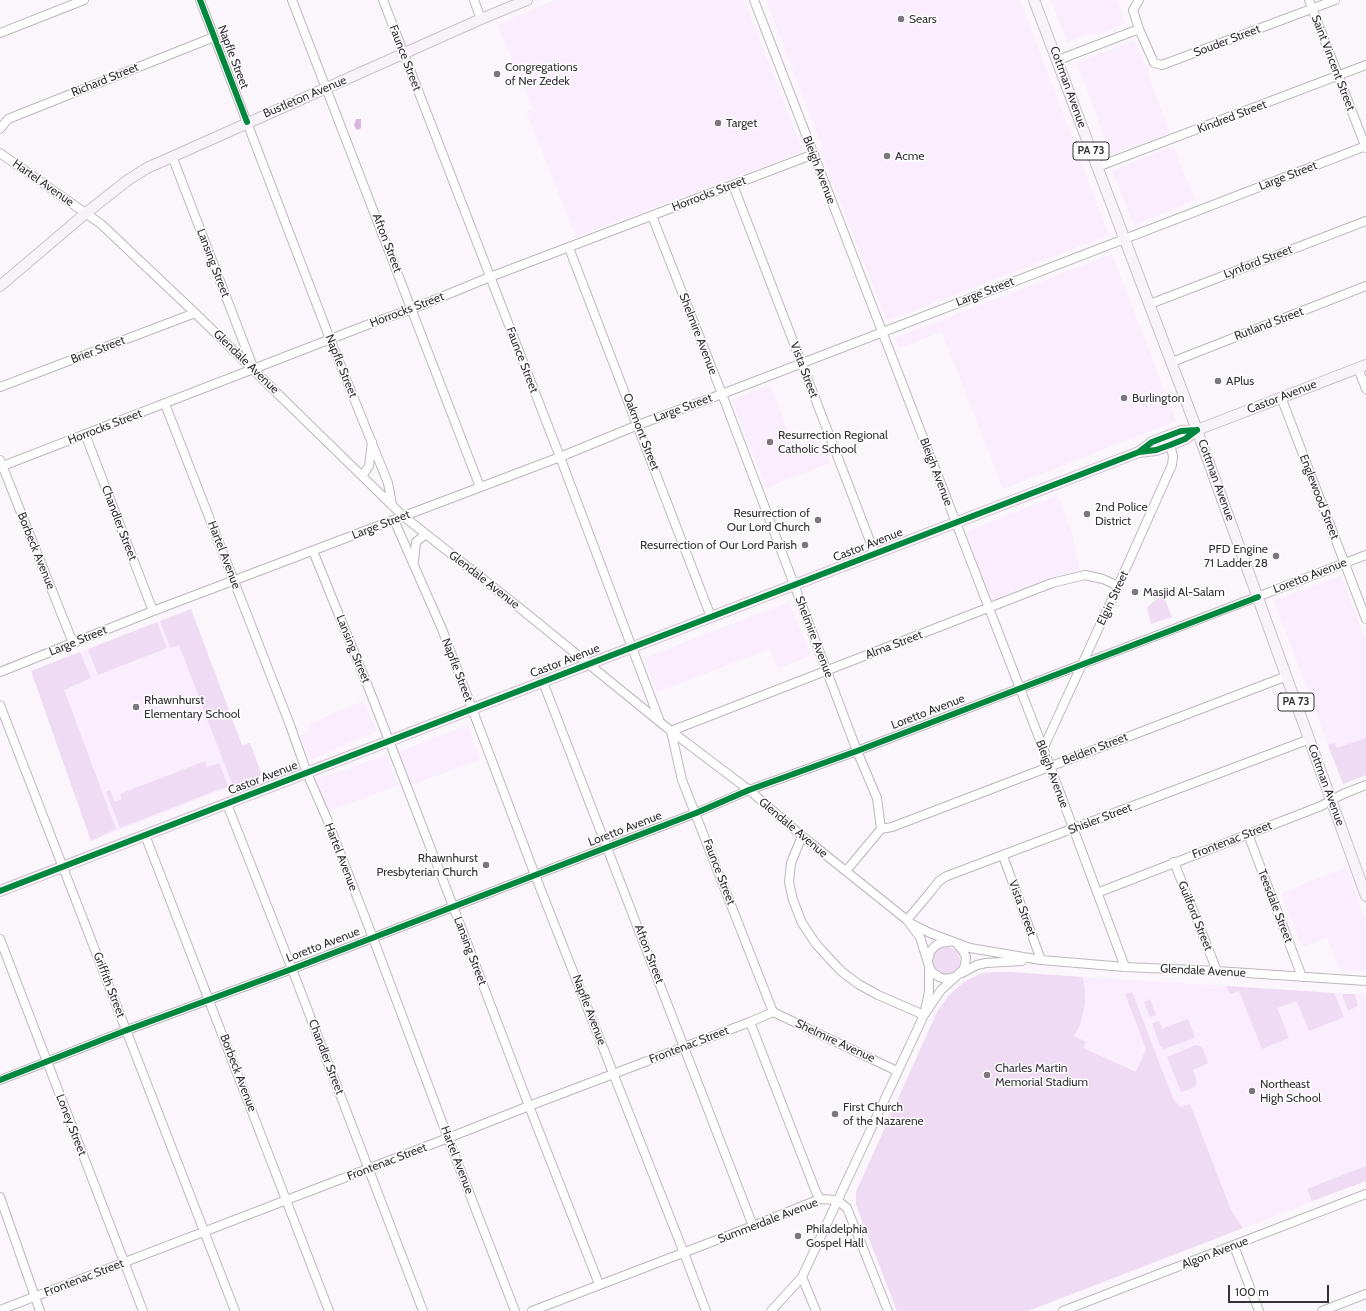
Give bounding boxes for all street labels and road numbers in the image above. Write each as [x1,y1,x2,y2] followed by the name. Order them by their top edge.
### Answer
[1308,13,1358,113] street label: Saint Vincent Street
[1192,22,1262,60] street label: Souder Street
[214,23,252,91] street label: Napfle Street
[386,23,424,93] street label: Faunce Street
[1047,44,1089,130] street label: Cottman Avenue
[69,60,141,100] street label: Richard Street
[261,73,349,121] street label: Bustleton Avenue
[1195,97,1269,137] street label: Kindred Street
[799,134,839,206] street label: Bleigh Avenue
[1073,142,1109,160] road number: PA 73
[10,157,76,209] street label: Hartel Avenue
[1257,158,1319,194] street label: Large Street
[670,173,748,215] street label: Horrocks Street
[369,211,405,275] street label: Afton Street
[193,227,233,299] street label: Lansing Street
[1222,242,1294,282] street label: Lynford Street
[954,274,1016,310] street label: Large Street
[368,289,446,331] street label: Horrocks Street
[676,291,720,377] street label: Shelmire Avenue
[1232,304,1306,344] street label: Rutland Street
[503,325,541,395] street label: Faunce Street
[210,327,282,397] street label: Glendale Avenue
[322,332,360,400] street label: Napfle Street
[69,333,127,367] street label: Brier Street
[787,340,821,400] street label: Vista Street
[1245,377,1319,417] street label: Castor Avenue
[620,391,662,473] street label: Oakmont Street
[652,391,714,425] street label: Large Street
[66,406,144,448] street label: Horrocks Street
[916,436,956,508] street label: Bleigh Avenue
[1195,437,1237,523] street label: Cottman Avenue
[1296,452,1342,542] street label: Englewood Street
[98,483,140,563] street label: Chandler Street
[350,507,412,543] street label: Large Street
[14,510,58,592] street label: Borbeck Avenue
[204,519,244,591] street label: Hartel Avenue
[831,525,905,565] street label: Castor Avenue
[446,548,522,612] street label: Glendale Avenue
[1271,555,1349,597] street label: Loretto Avenue
[1094,568,1132,628] street label: Elgin Street
[792,594,836,680] street label: Shelmire Avenue
[333,613,373,685] street label: Lansing Street
[47,623,109,659] street label: Large Street
[863,628,925,662] street label: Alma Street
[438,636,476,704] street label: Napfle Street
[528,641,602,681] street label: Castor Avenue
[889,691,967,733] street label: Loretto Avenue
[1278,693,1314,711] road number: PA 73
[1060,730,1130,768] street label: Belden Street
[1032,738,1072,810] street label: Bleigh Avenue
[1305,742,1347,828] street label: Cottman Avenue
[226,758,300,798] street label: Castor Avenue
[756,795,830,861] street label: Glendale Avenue
[1066,800,1134,838] street label: Shisler Street
[586,808,664,850] street label: Loretto Avenue
[1190,818,1274,862] street label: Frontenac Street
[321,821,361,893] street label: Hartel Avenue
[700,837,738,907] street label: Faunce Street
[1254,867,1296,945] street label: Teesdale Street
[1005,878,1039,938] street label: Vista Street
[1174,879,1216,953] street label: Guilford Street
[450,915,490,987] street label: Lansing Street
[631,922,667,986] street label: Afton Street
[284,924,362,966] street label: Loretto Avenue
[90,950,128,1020] street label: Griffith Street
[1160,962,1246,980] street label: Glendale Avenue
[569,973,609,1047] street label: Napfle Avenue
[793,1016,877,1066] street label: Shelmire Avenue
[305,1017,347,1097] street label: Chandler Street
[647,1023,731,1067] street label: Frontenac Street
[217,1032,259,1114] street label: Borbeck Avenue
[53,1092,89,1158] street label: Loney Street
[437,1124,477,1196] street label: Hartel Avenue
[345,1140,429,1184] street label: Frontenac Street
[716,1195,820,1247] street label: Summerdale Avenue
[1180,1234,1250,1272] street label: Algon Avenue
[42,1256,126,1300] street label: Frontenac Street

